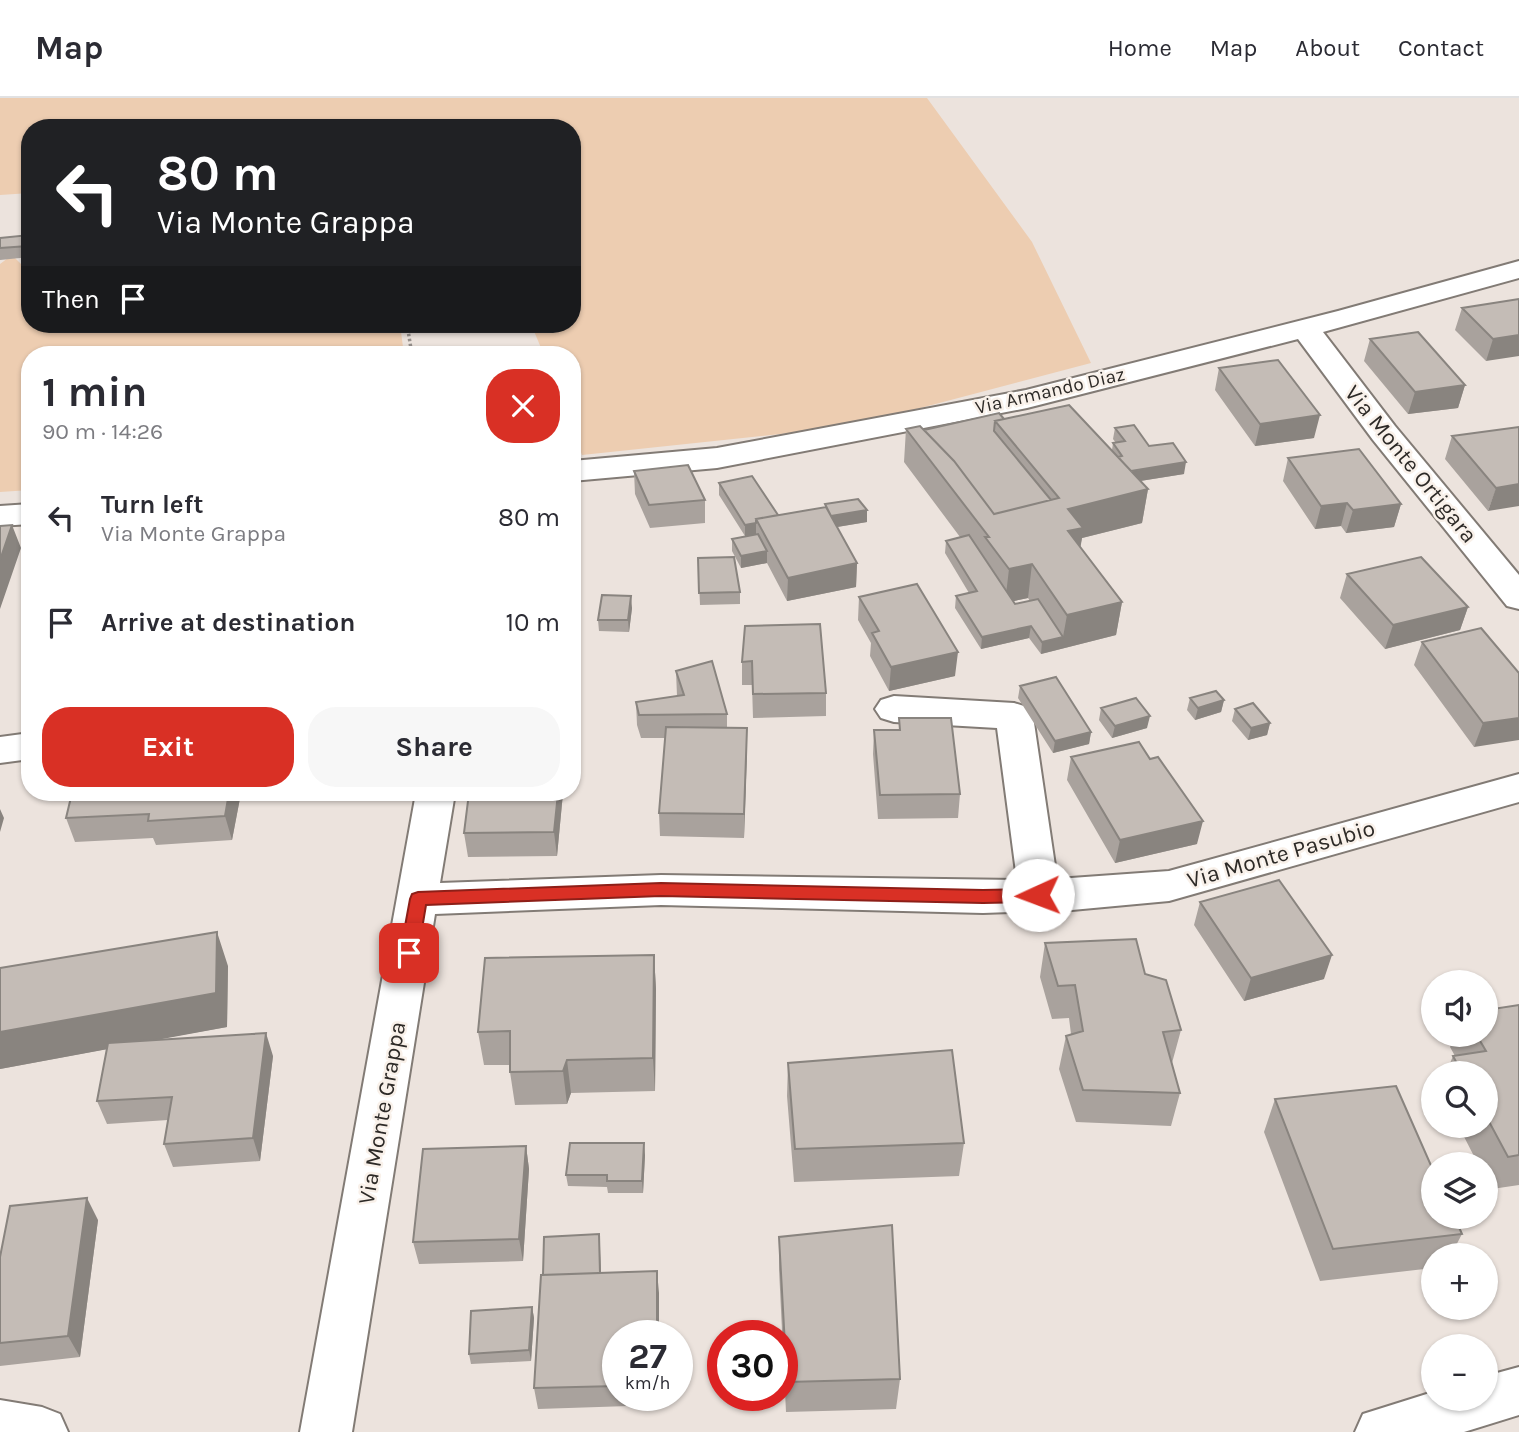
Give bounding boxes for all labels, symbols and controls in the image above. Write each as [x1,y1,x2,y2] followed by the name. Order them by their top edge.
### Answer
[35,29,103,67] text: Map
[1108,34,1172,62] text: Home
[1210,34,1257,62] text: Map
[1295,34,1360,62] text: About
[1398,34,1484,62] text: Contact
[157,145,279,202] text: 80 m
[42,147,133,238] icon: left
[157,204,415,241] text: Via Monte Grappa
[114,280,152,318] icon: arrive
[42,284,100,315] text: Then
[973,363,1127,419] street label: Via Armando Diaz
[42,367,147,417] text: 1 min
[486,369,560,443] button: close
[1339,380,1483,548] street label: Via Monte Ortigara
[42,418,163,445] text: 90 m · 14:26
[101,489,203,520] text: Turn left
[42,499,80,537] icon: left
[498,502,560,533] text: 80 m
[101,520,286,547] text: Via Monte Grappa
[42,604,80,642] icon: arrive
[101,607,355,638] text: Arrive at destination
[505,607,560,638] text: 10 m
[42,707,294,787] button: Exit
[308,707,560,787] button: Share
[1184,814,1378,894] street label: Via Monte Pasubio
[1001,858,1075,932] position arrow
[379,923,439,983] pin
[390,934,428,972] icon: arrive
[1421,970,1498,1411] map controls
[1421,970,1498,1047] button: sound
[353,1020,411,1206] street label: Via Monte Grappa
[1421,1061,1498,1138] button: search
[1421,1152,1498,1229] button: layers
[1421,1243,1498,1320] button: +
[707,1320,798,1411] speed limit sign: 30
[1421,1334,1498,1411] button: −
[628,1336,667,1377] text: 27
[625,1372,670,1394] text: km/h

